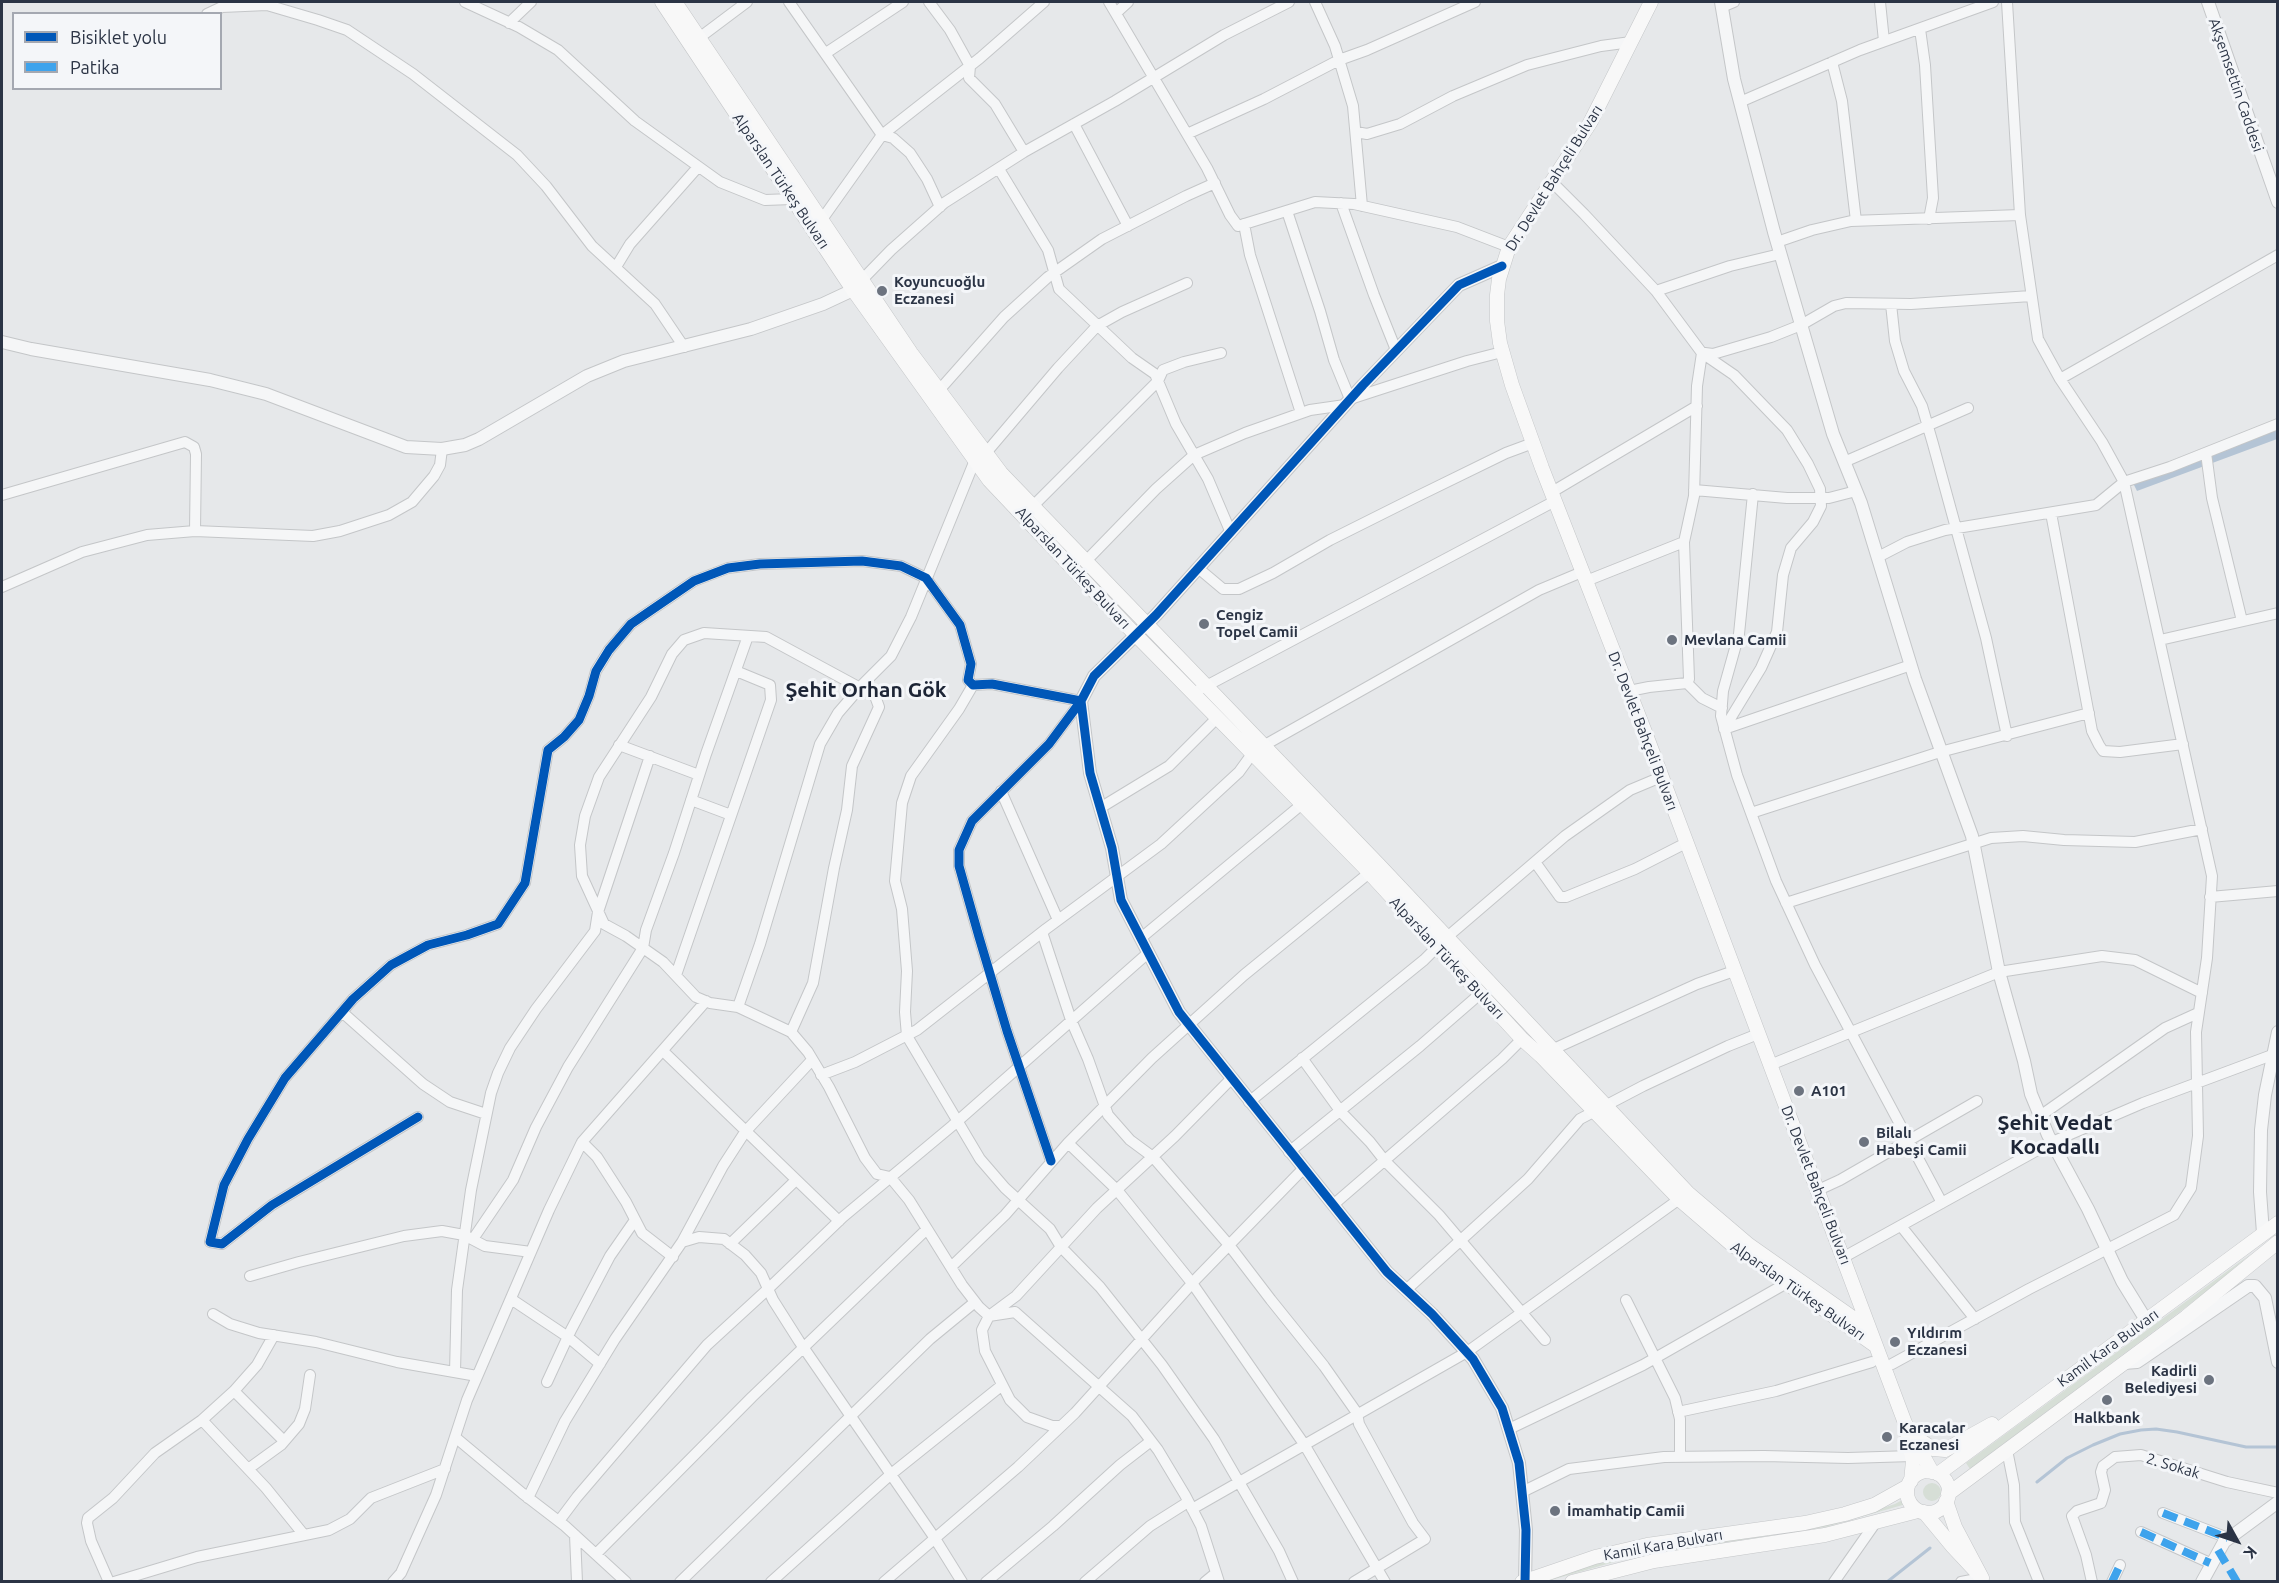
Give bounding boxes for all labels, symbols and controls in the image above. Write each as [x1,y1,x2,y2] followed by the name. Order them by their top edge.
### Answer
[12,12,222,90] legend
[2205,16,2267,154] street label: Akşemsettin Caddesi
[70,27,167,47] text: Bisiklet yolu
[70,57,120,77] text: Patika
[1502,102,1606,254] street label: Dr. Devlet Bahçeli Bulvarı
[729,110,833,252] street label: Alparslan Türkeş Bulvarı
[894,273,985,308] place label: Koyuncuoğlu Eczanesi
[875,284,889,298] marker: Koyuncuoğlu Eczanesi
[1012,503,1134,633] street label: Alparslan Türkeş Bulvarı
[1216,606,1298,641] place label: Cengiz Topel Camii
[1197,617,1211,631] marker: Cengiz Topel Camii
[1684,631,1786,649] place label: Mevlana Camii
[1665,633,1679,647] marker: Mevlana Camii
[1604,649,1682,813] street label: Dr. Devlet Bahçeli Bulvarı
[785,677,947,703] district label: Şehit Orhan Gök
[1386,893,1508,1023] street label: Alparslan Türkeş Bulvarı
[1811,1082,1847,1100] place label: A101
[1792,1084,1806,1098] marker: A101
[1777,1103,1855,1267] street label: Dr. Devlet Bahçeli Bulvarı
[1998,1110,2112,1160] district label: Şehit Vedat Kocadallı
[1876,1124,1967,1159] place label: Bilalı Habeşi Camii
[1857,1135,1871,1149] marker: Bilalı Habeşi Camii
[1727,1238,1869,1344] street label: Alparslan Türkeş Bulvarı
[2054,1305,2162,1391] street label: Kamil Kara Bulvarı
[1907,1324,1967,1359] place label: Yıldırım Eczanesi
[1888,1335,1902,1349] marker: Yıldırım Eczanesi
[2125,1362,2197,1397] place label: Kadirli Belediyesi
[2202,1373,2216,1387] marker: Kadirli Belediyesi
[2100,1393,2114,1407] marker: Halkbank
[2074,1409,2140,1427] place label: Halkbank
[1899,1419,1965,1454] place label: Karacalar Eczanesi
[1880,1430,1894,1444] marker: Karacalar Eczanesi
[2144,1449,2202,1483] street label: 2. Sokak
[1567,1502,1685,1520] place label: İmamhatip Camii
[1548,1504,1562,1518] marker: İmamhatip Camii
[2207,1511,2267,1571] north arrow
[1602,1526,1724,1564] street label: Kamil Kara Bulvarı
[2240,1543,2261,1562] text: K

